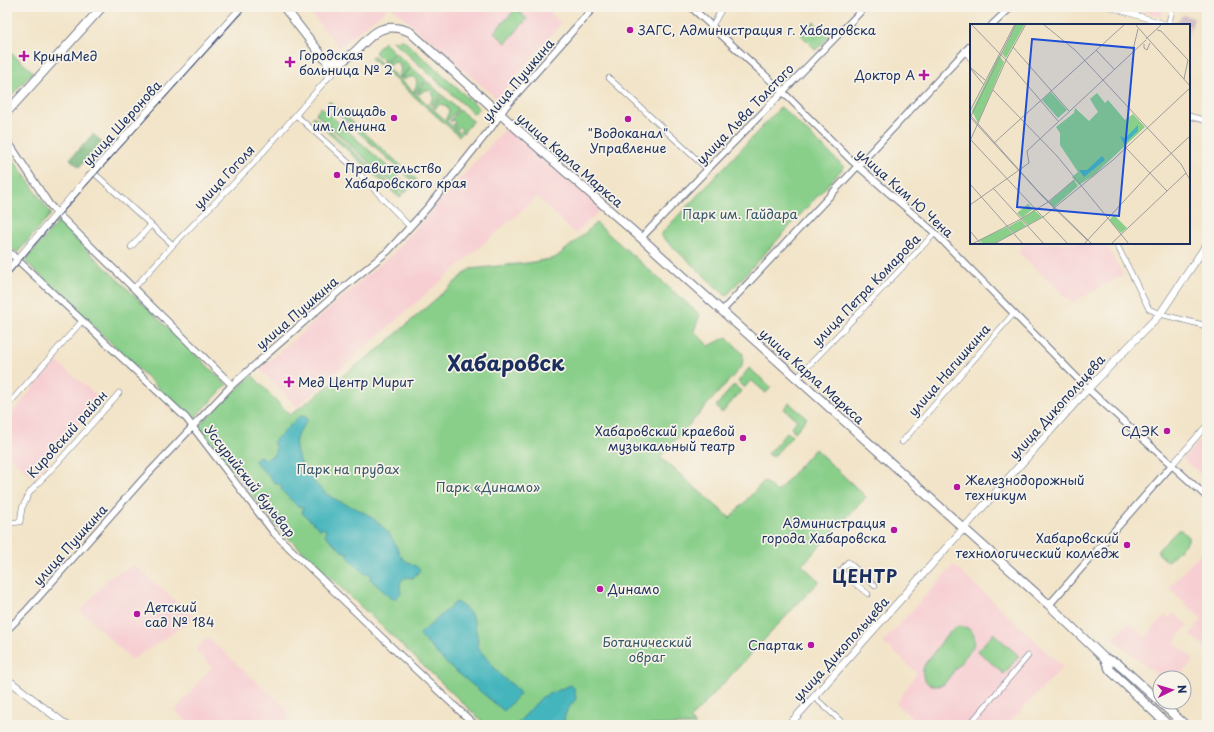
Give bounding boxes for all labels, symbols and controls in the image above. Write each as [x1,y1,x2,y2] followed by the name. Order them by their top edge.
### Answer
[637,20,877,39] place label: ЗАГС, Администрация г. Хабаровска
[970,24,1190,244] inset map
[625,25,635,35] marker: ЗАГС, Администрация г. Хабаровска
[477,33,559,125] street label: улица Пушкина
[299,45,393,79] place label: Городская больница № 2
[33,46,97,65] place label: КринаМед
[18,50,30,62] marker: КринаМед
[284,56,296,68] marker: Городская больница № 2
[691,59,798,168] street label: улица Льва Толстого
[854,65,915,84] place label: Доктор А
[918,69,930,81] marker: Доктор А
[78,75,166,170] street label: улица Шеронова
[312,101,387,135] place label: Площадь им. Ленина
[513,108,628,212] street label: улица Карла Маркса
[389,113,399,123] marker: Площадь им. Ленина
[623,114,633,124] marker: "Водоканал" Управление
[588,123,668,157] place label: "Водоканал" Управление
[189,140,258,213] street label: улица Гоголя
[853,144,959,242] street label: улица Ким Ю Чена
[345,158,467,192] place label: Правительство Хабаровского края
[332,170,342,180] marker: Правительство Хабаровского края
[682,204,799,223] park label: Парк им. Гайдара
[807,229,925,350] street label: улица Петра Комарова
[252,271,342,354] street label: улица Пушкина
[903,319,995,420] street label: улица Нагишкина
[756,323,870,429] street label: улица Карла Маркса
[448,346,565,378] district label: Хабаровск
[1004,349,1110,463] street label: улица Дикопольцева
[298,372,414,391] place label: Мед Центр Мирит
[283,376,295,388] marker: Мед Центр Мирит
[22,386,111,482] street label: Кировский район
[200,420,300,541] street label: Уссурийский бульвар
[595,421,735,455] place label: Хабаровский краевой музыкальный театр
[1121,421,1159,440] place label: СДЭК
[1162,426,1172,436] marker: СДЭК
[738,433,748,443] marker: Хабаровский краевой музыкальный театр
[296,459,400,478] park label: Парк на прудах
[965,470,1085,504] place label: Железнодорожный техникум
[436,477,540,496] park label: Парк «Динамо»
[952,482,962,492] marker: Железнодорожный техникум
[28,499,112,589] street label: улица Пушкина
[761,513,887,547] place label: Администрация города Хабаровска
[889,525,899,535] marker: Администрация города Хабаровска
[955,528,1119,562] place label: Хабаровский технологический колледж
[1122,540,1132,550] marker: Хабаровский технологический колледж
[832,563,898,589] district label: ЦЕНТР
[607,579,659,598] place label: Динамо
[595,584,605,594] marker: Динамо
[788,591,894,705] street label: улица Дикопольцева
[144,597,215,631] place label: Детский сад № 184
[132,609,142,619] marker: Детский сад № 184
[602,632,692,666] park label: Ботанический овраг
[748,635,803,654] place label: Спартак
[806,640,816,650] marker: Спартак
[1152,670,1192,710] north arrow
[1174,684,1191,694] text: N

